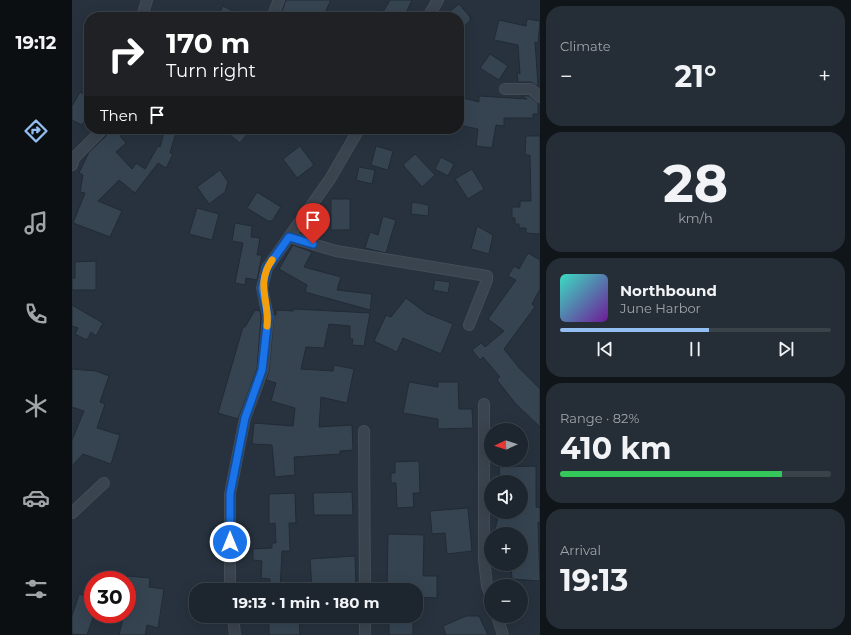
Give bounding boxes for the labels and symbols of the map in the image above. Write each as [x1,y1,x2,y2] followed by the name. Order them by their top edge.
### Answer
[296,203,330,244] pin
[484,423,528,467] north arrow
[209,521,251,563] position arrow
[84,571,136,623] speed limit sign: 30

